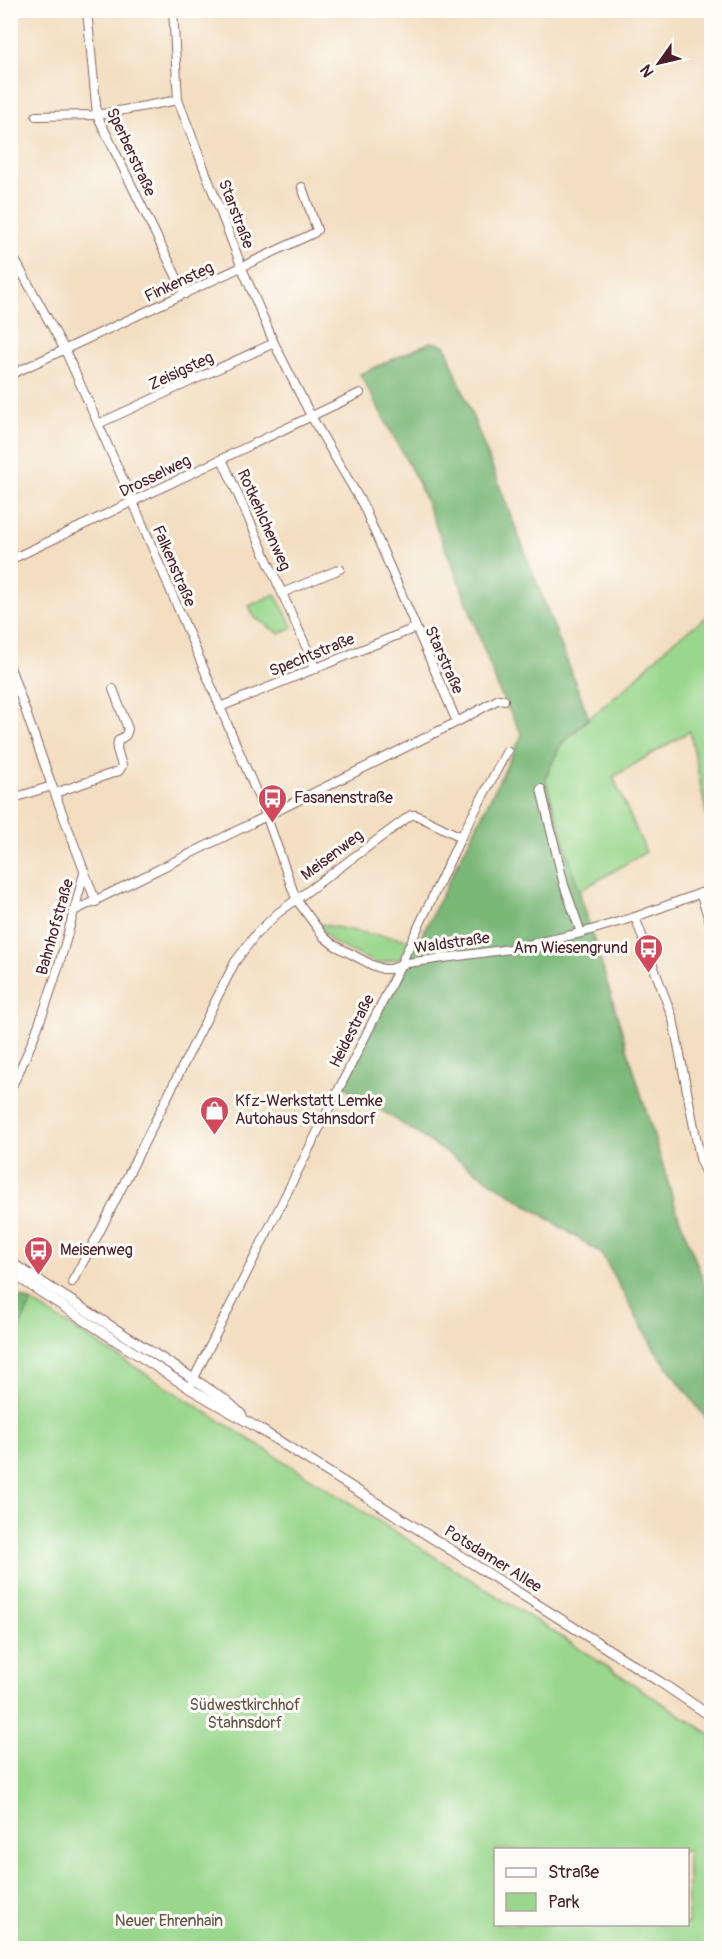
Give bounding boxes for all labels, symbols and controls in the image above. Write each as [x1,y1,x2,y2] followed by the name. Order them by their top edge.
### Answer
[629,33,689,93] north arrow
[636,61,659,81] text: N
[102,105,160,200] street label: Sperberstraße
[214,177,258,251] street label: Starstraße
[141,257,217,307] street label: Finkensteg
[145,347,217,395] street label: Zeisigsteg
[116,450,194,502] street label: Drosselweg
[233,466,295,574] street label: Rotkehlchenweg
[148,522,200,610] street label: Falkenstraße
[420,623,468,697] street label: Starstraße
[266,629,358,681] street label: Spechtstraße
[257,782,289,824] bus stop icon: Fasanenstraße
[294,788,393,808] place label: Fasanenstraße
[297,825,367,885] street label: Meisenweg
[32,877,78,977] street label: Bahnhofstraße
[413,928,491,958] street label: Waldstraße
[633,932,665,974] bus stop icon: Am Wiesengrund
[513,938,628,958] place label: Am Wiesengrund
[325,991,379,1071] street label: Heidestraße
[235,1091,383,1129] place label: Kfz-Werkstatt Lemke Autohaus Stahnsdorf
[198,1094,230,1136] shop icon: Kfz-Werkstatt Lemke Autohaus Stahnsdorf
[23,1234,55,1276] bus stop icon: Meisenweg
[60,1240,133,1260] place label: Meisenweg
[440,1521,546,1597] street label: Potsdamer Allee
[189,1695,301,1733] park label: Südwestkirchhof Stahnsdorf
[494,1848,689,1926] legend
[548,1861,599,1884] text: Straße
[548,1891,580,1914] text: Park
[115,1911,223,1931] park label: Neuer Ehrenhain

